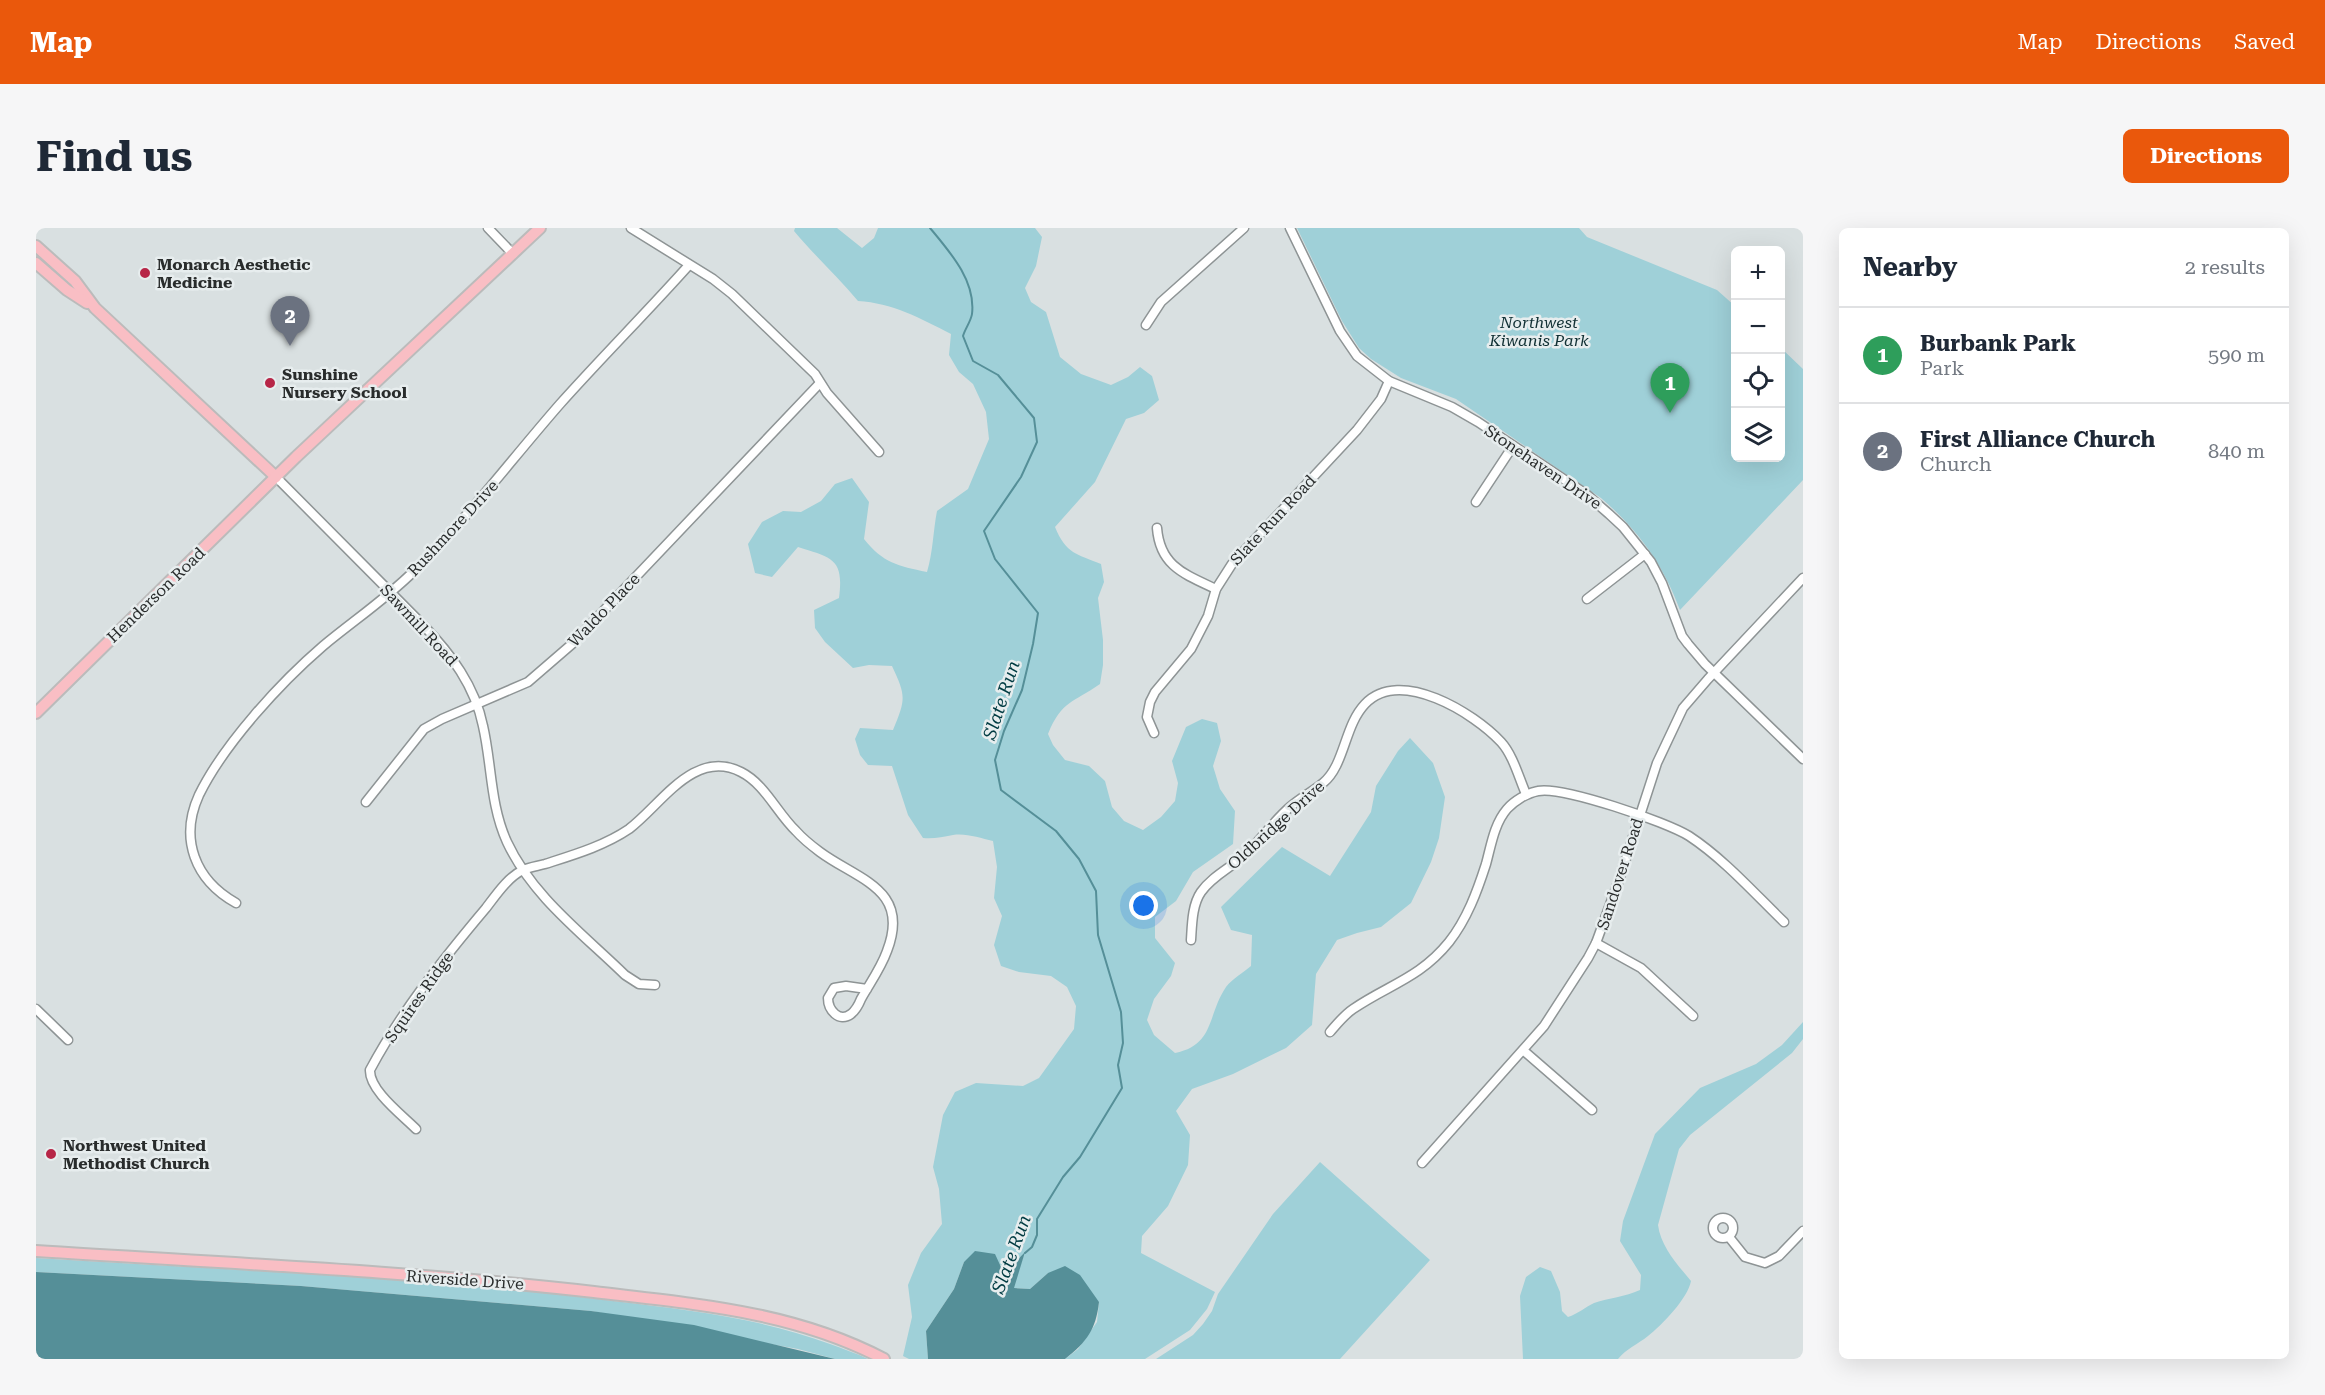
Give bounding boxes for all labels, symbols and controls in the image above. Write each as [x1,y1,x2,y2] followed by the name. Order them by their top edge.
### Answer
[30,26,92,59] text: Map
[2018,30,2062,54] text: Map
[2095,30,2201,54] text: Directions
[2234,30,2295,54] text: Saved
[2123,129,2289,183] button: Directions
[36,132,193,181] text: Find us
[1731,246,1785,462] map controls
[1731,246,1785,300] button: +
[1863,252,1957,282] text: Nearby
[157,255,310,292] place label: Monarch Aesthetic Medicine
[2185,255,2265,279] text: 2 results
[138,266,152,280] marker: Monarch Aesthetic Medicine
[270,296,310,346] pin: 2
[1731,300,1785,354] button: −
[1488,313,1589,350] park label: Northwest Kiwanis Park
[1920,331,2076,356] text: Burbank Park
[1877,343,1888,367] text: 1
[2208,343,2265,367] text: 590 m
[1731,354,1785,408] button: locate
[1920,356,1964,380] text: Park
[1650,364,1690,413] pin: 1
[282,365,408,402] place label: Sunshine Nursery School
[263,376,277,390] marker: Sunshine Nursery School
[1731,408,1785,462] button: layers
[1481,421,1605,513] street label: Stonehaven Drive
[1920,427,2155,452] text: First Alliance Church
[1877,439,1888,463] text: 2
[2208,439,2265,463] text: 840 m
[1920,452,1992,476] text: Church
[1226,471,1320,569] street label: Slate Run Road
[404,476,502,580] street label: Rushmore Drive
[103,543,209,647] street label: Henderson Road
[564,569,644,651] street label: Waldo Place
[376,580,462,670] street label: Sawmill Road
[978,658,1024,743] water label: Slate Run
[1224,776,1328,873] street label: Oldbridge Drive
[1593,816,1647,932] street label: Sandover Road
[1129,891,1158,920] your location
[381,948,457,1046] street label: Squires Ridge
[63,1136,210,1173] place label: Northwest United Methodist Church
[44,1147,58,1161] marker: Northwest United Methodist Church
[987,1212,1035,1297] water label: Slate Run
[405,1266,525,1294] street label: Riverside Drive

